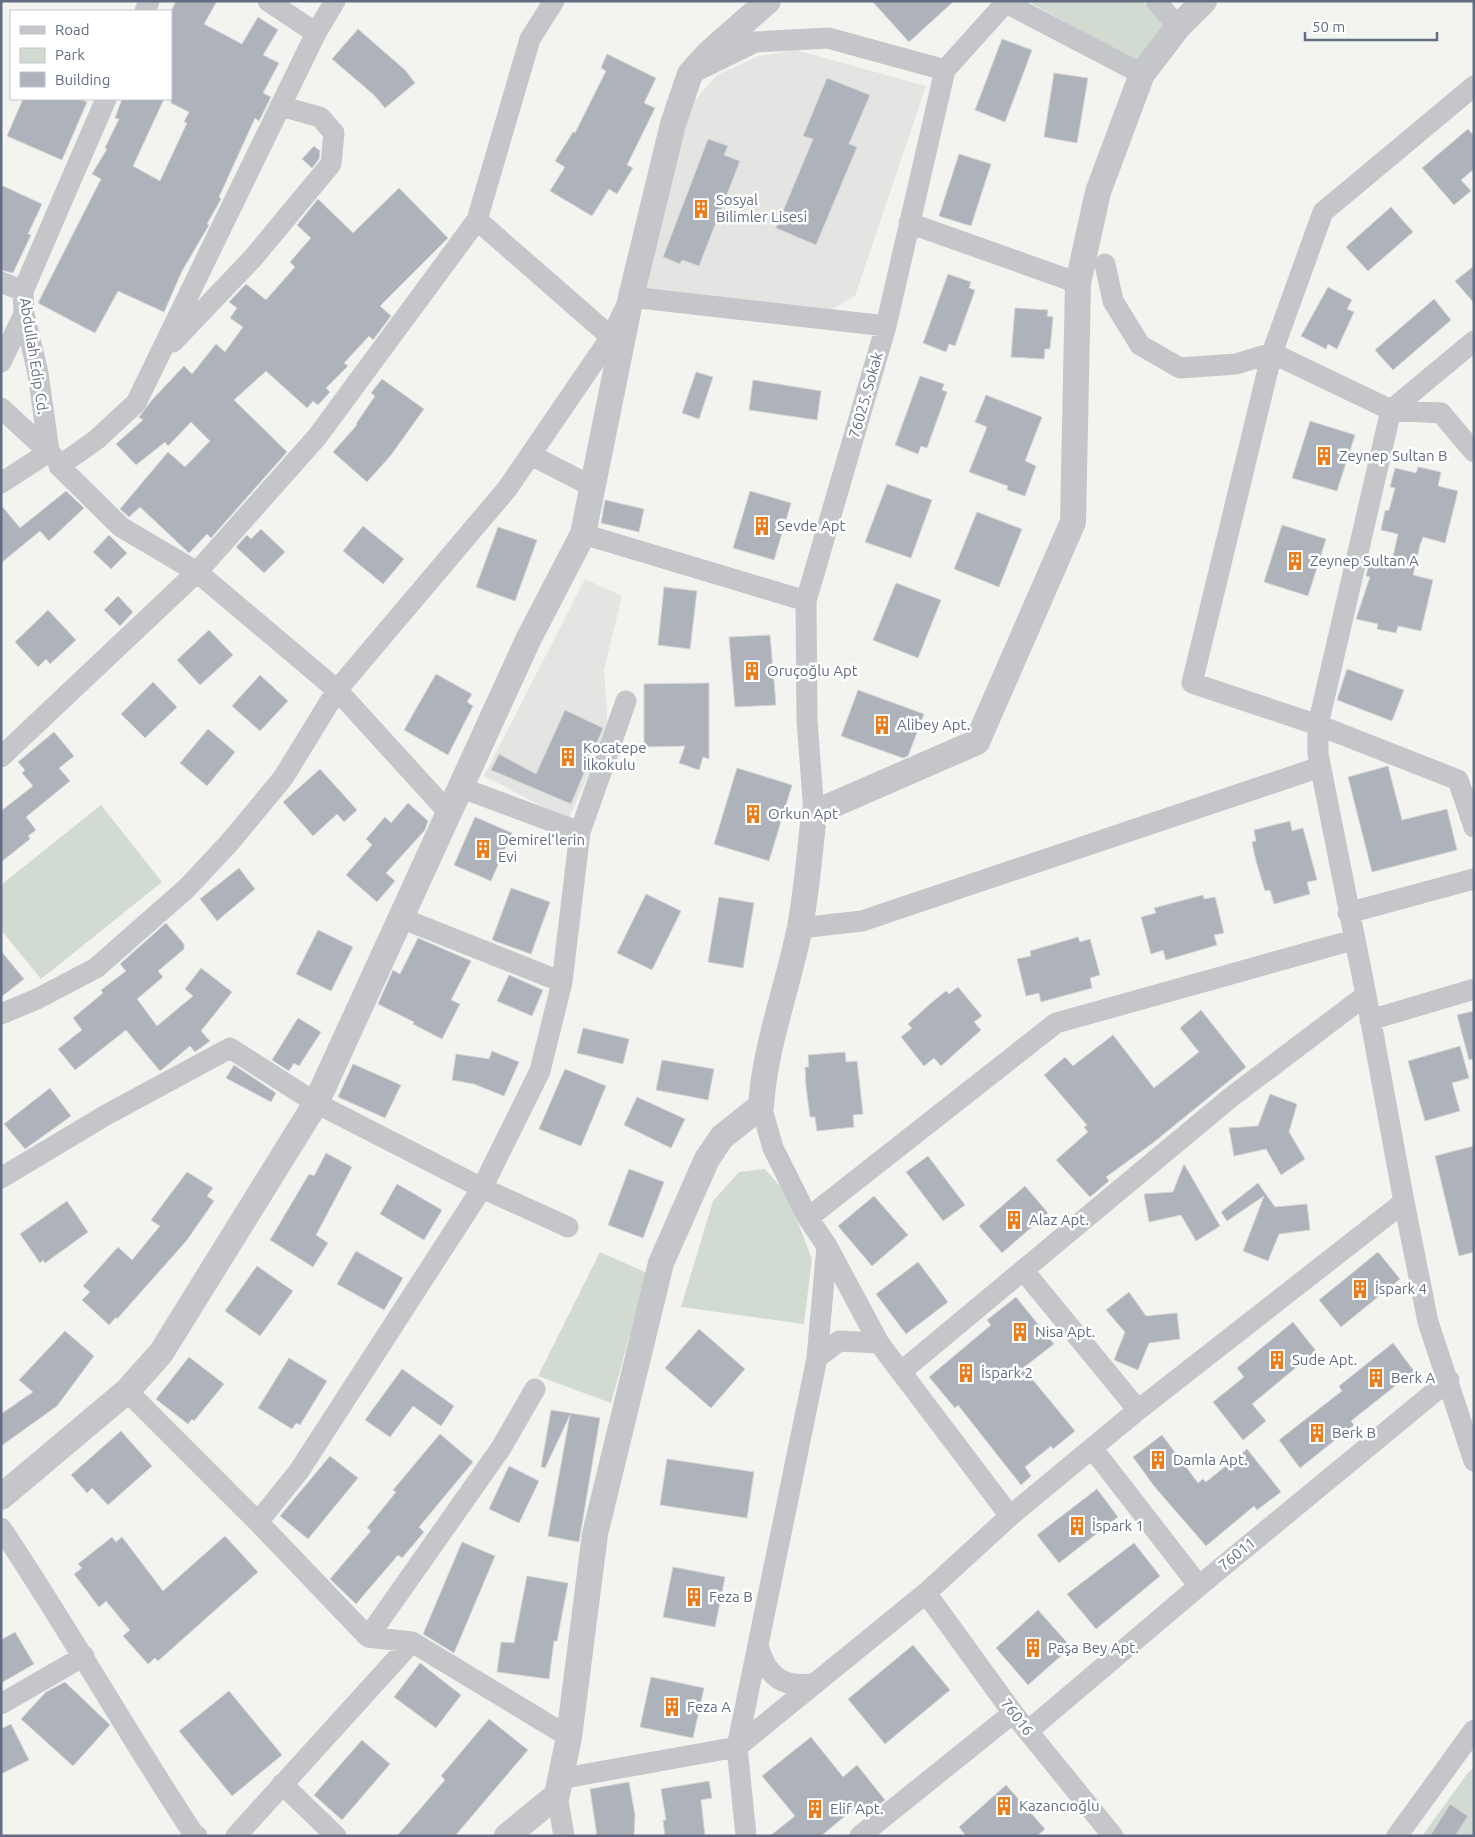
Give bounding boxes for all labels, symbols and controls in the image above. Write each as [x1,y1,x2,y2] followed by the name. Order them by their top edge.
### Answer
[10,10,172,100] legend
[1305,10,1438,42] scale bar
[1312,18,1345,35] text: 50 m
[55,21,90,38] text: Road
[55,46,85,63] text: Park
[55,71,110,88] text: Building
[716,191,807,225] place label: Sosyal Bilimler Lisesi
[690,198,712,220] building icon: Sosyal Bilimler Lisesi
[17,296,52,416] street label: Abdullah Edip Cd.
[845,349,886,440] street label: 76025. Sokak
[1313,445,1335,467] building icon: Zeynep Sultan B
[1339,447,1448,464] place label: Zeynep Sultan B
[751,515,773,537] building icon: Sevde Apt
[777,517,845,534] place label: Sevde Apt
[1284,550,1306,572] building icon: Zeynep Sultan A
[1310,552,1419,569] place label: Zeynep Sultan A
[741,660,763,682] building icon: Oruçoğlu Apt
[767,662,858,679] place label: Oruçoğlu Apt
[871,714,893,736] building icon: Alibey Apt.
[897,716,970,733] place label: Alibey Apt.
[583,739,647,773] place label: Kocatepe İlkokulu
[557,746,579,768] building icon: Kocatepe İlkokulu
[742,803,764,825] building icon: Orkun Apt
[768,805,838,822] place label: Orkun Apt
[498,831,585,865] place label: Demirel'lerin Evi
[472,838,494,860] building icon: Demirel'lerin Evi
[1003,1209,1025,1231] building icon: Alaz Apt.
[1029,1211,1089,1228] place label: Alaz Apt.
[1349,1278,1371,1300] building icon: İspark 4
[1375,1280,1427,1297] place label: İspark 4
[1009,1321,1031,1343] building icon: Nisa Apt.
[1035,1323,1095,1340] place label: Nisa Apt.
[1266,1349,1288,1371] building icon: Sude Apt.
[1292,1351,1357,1368] place label: Sude Apt.
[955,1362,977,1384] building icon: İspark 2
[981,1364,1033,1381] place label: İspark 2
[1365,1367,1387,1389] building icon: Berk A
[1391,1369,1436,1386] place label: Berk A
[1306,1422,1328,1444] building icon: Berk B
[1332,1424,1376,1441] place label: Berk B
[1147,1449,1169,1471] building icon: Damla Apt.
[1173,1451,1248,1468] place label: Damla Apt.
[1066,1515,1088,1537] building icon: İspark 1
[1092,1517,1144,1534] place label: İspark 1
[1215,1534,1258,1574] street label: 76011
[683,1586,705,1608] building icon: Feza B
[709,1588,753,1605] place label: Feza B
[1022,1637,1044,1659] building icon: Paşa Bey Apt.
[1048,1639,1139,1656] place label: Paşa Bey Apt.
[998,1695,1037,1739] street label: 76016
[661,1696,683,1718] building icon: Feza A
[687,1698,731,1715] place label: Feza A
[993,1795,1015,1817] building icon: Kazancıoğlu
[1019,1797,1100,1814] place label: Kazancıoğlu
[804,1798,826,1820] building icon: Elif Apt.
[830,1800,883,1817] place label: Elif Apt.

